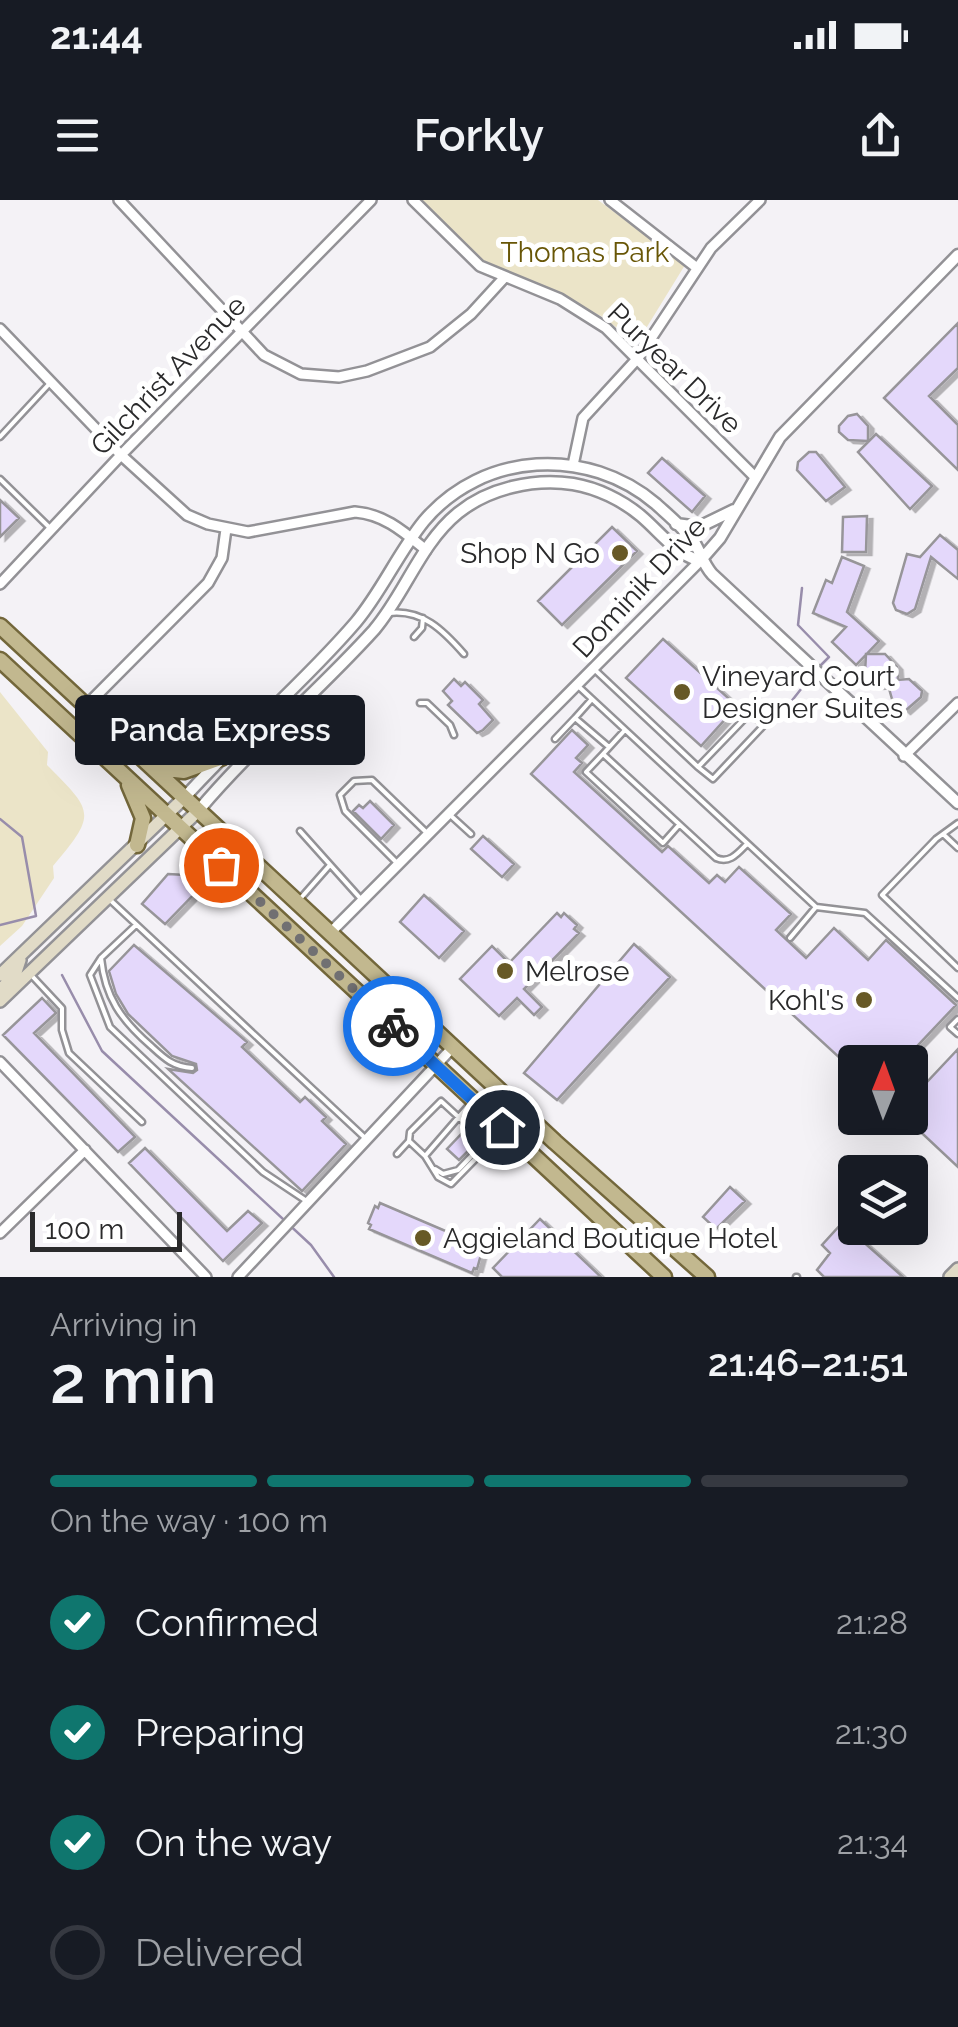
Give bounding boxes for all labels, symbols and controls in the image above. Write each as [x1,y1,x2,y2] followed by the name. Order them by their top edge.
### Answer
[50,13,143,58] text: 21:44
[50,108,105,163] icon: menu
[853,108,908,163] icon: share
[414,109,544,162] text: Forkly
[501,236,670,269] park label: Thomas Park
[84,289,253,462] street label: Gilchrist Avenue
[601,296,748,440] street label: Puryear Drive
[566,510,713,664] street label: Dominik Drive
[460,537,600,570] place label: Shop N Go
[609,542,631,564] marker: Shop N Go
[702,660,903,725] place label: Vineyard Court Designer Suites
[671,681,693,703] marker: Vineyard Court Designer Suites
[76,695,366,765] callout: Panda Express
[109,711,331,748] text: Panda Express
[179,823,264,908] pin
[194,838,249,893] icon: bag
[525,955,629,988] place label: Melrose
[494,960,516,982] marker: Melrose
[343,976,443,1076] courier
[768,984,844,1017] place label: Kohl's
[853,989,875,1011] marker: Kohl's
[366,999,421,1054] icon: bike
[838,1045,928,1135] north arrow
[838,1045,928,1245] map controls
[460,1085,545,1170] pin
[475,1100,530,1155] icon: home
[838,1155,928,1245] button: layers
[30,1207,182,1252] scale bar
[45,1213,124,1246] text: 100 m
[443,1222,778,1255] place label: Aggieland Boutique Hotel
[412,1227,434,1249] marker: Aggieland Boutique Hotel
[50,1306,197,1343] text: Arriving in
[708,1340,908,1385] text: 21:46–21:51
[50,1342,217,1418] text: 2 min
[50,1502,328,1539] text: On the way · 100 m
[50,1595,105,1650] icon: check
[135,1600,319,1645] text: Confirmed
[836,1604,908,1641] text: 21:28
[50,1705,105,1760] icon: check
[135,1710,305,1755] text: Preparing
[835,1714,908,1751] text: 21:30
[50,1815,105,1870] icon: check
[135,1820,332,1865] text: On the way
[837,1824,908,1861] text: 21:34
[135,1930,304,1975] text: Delivered

